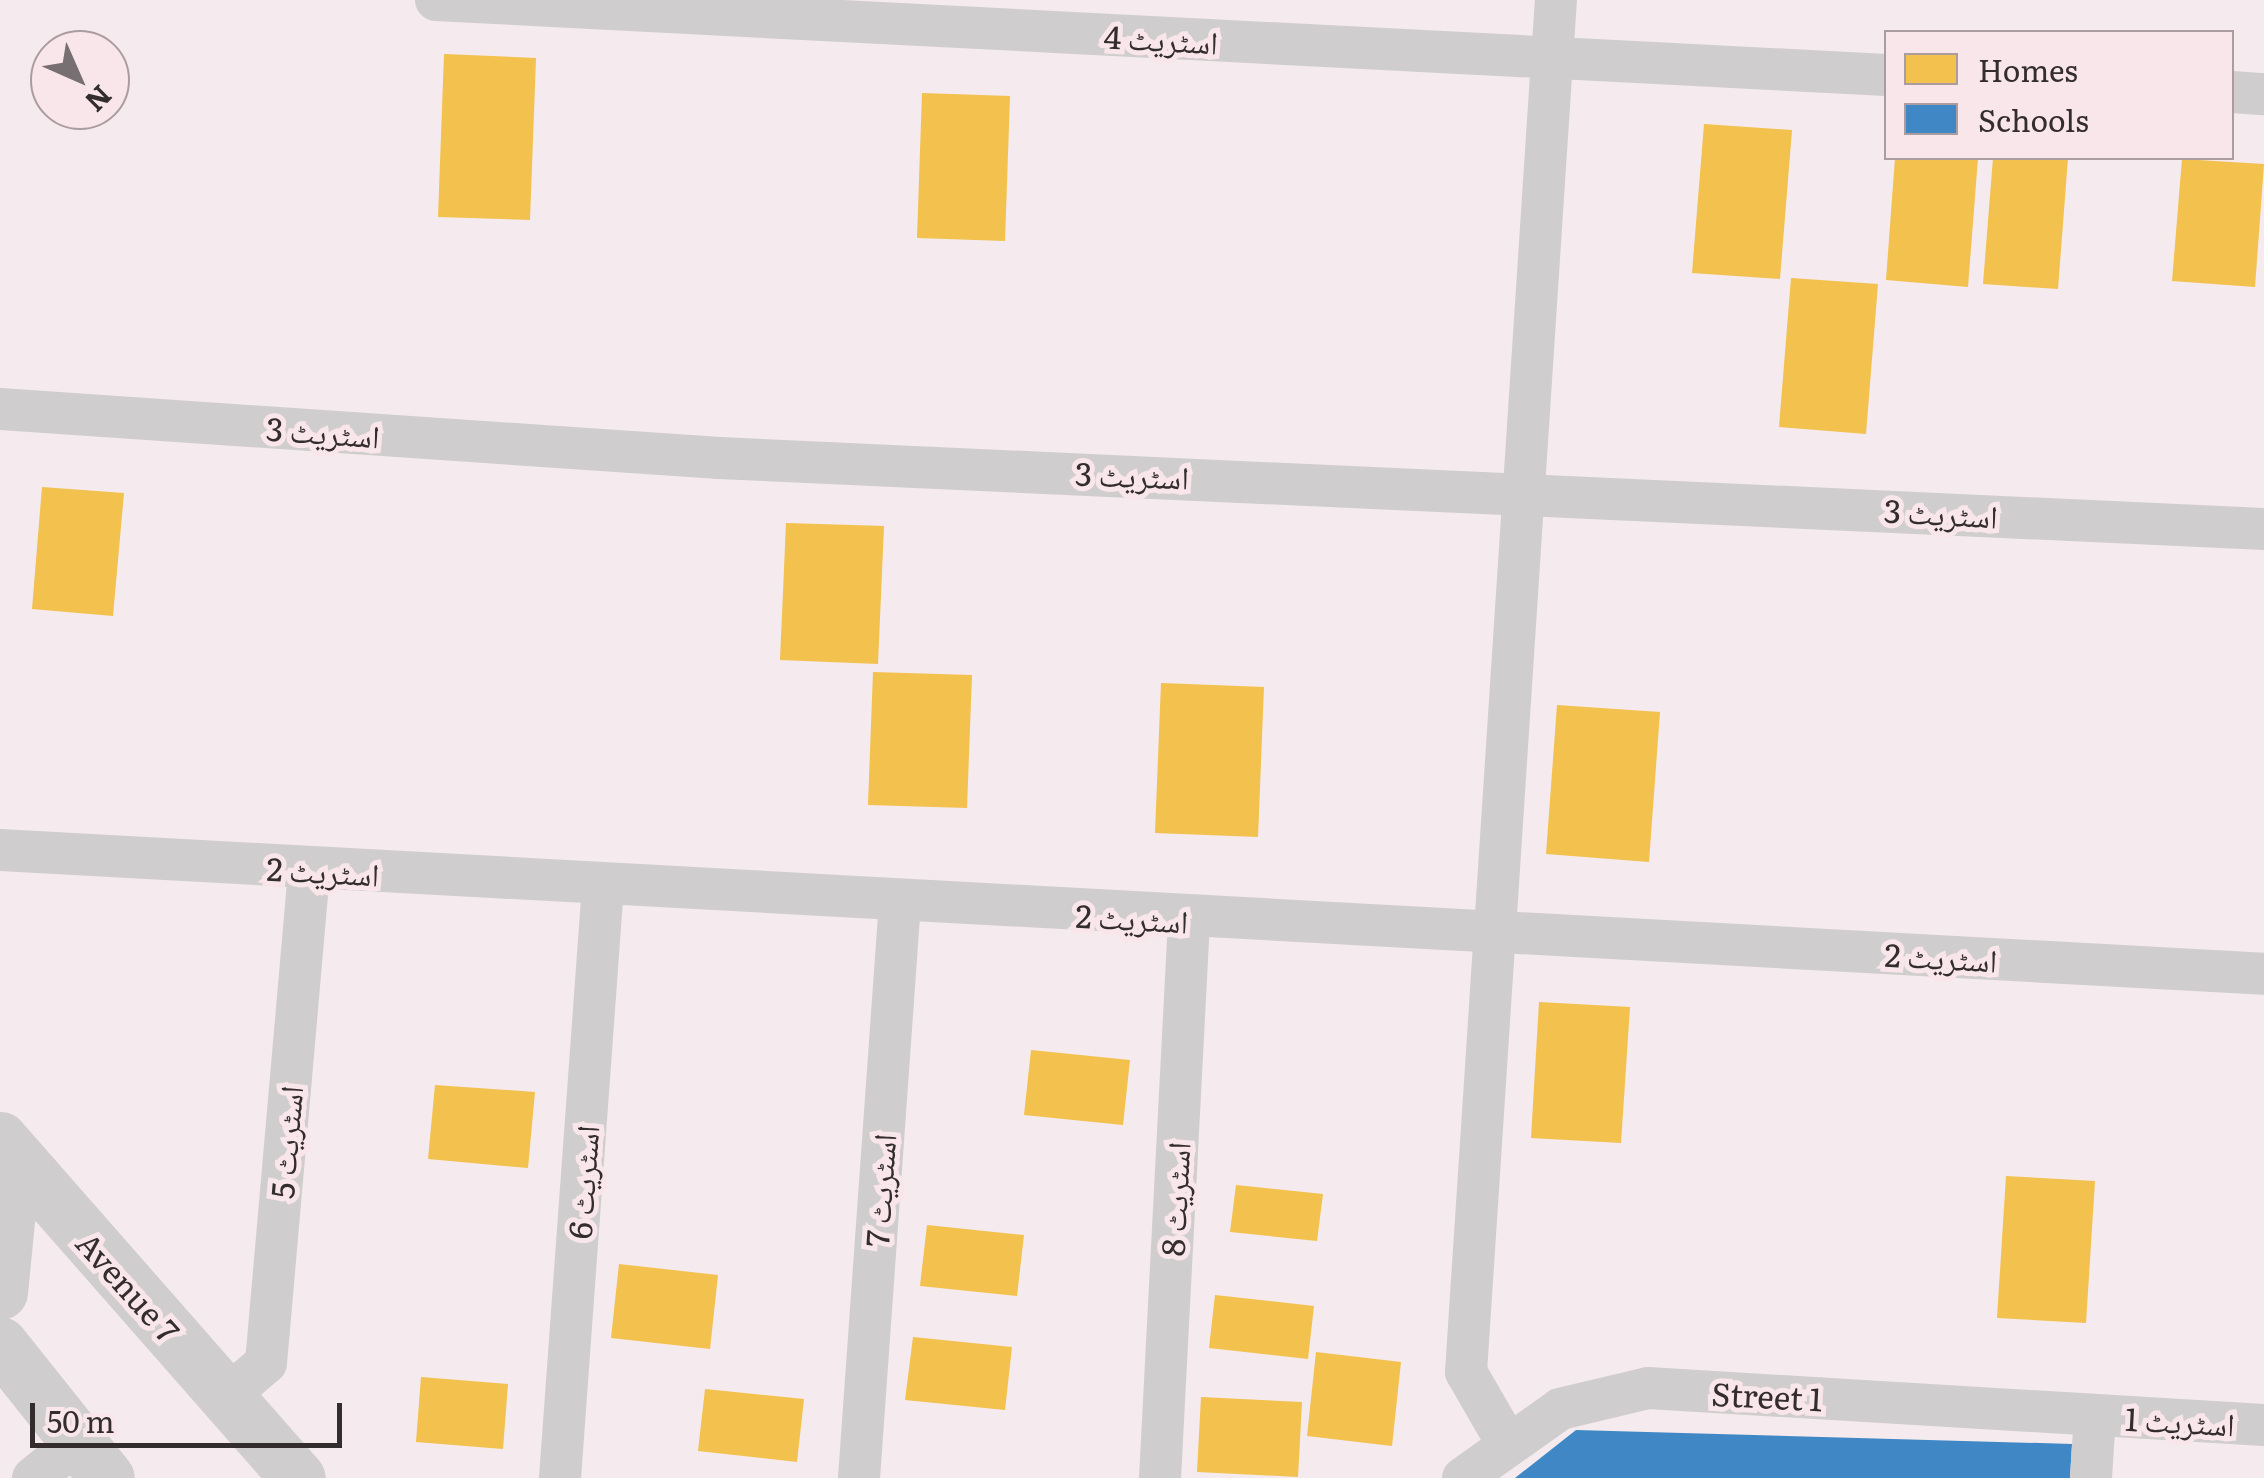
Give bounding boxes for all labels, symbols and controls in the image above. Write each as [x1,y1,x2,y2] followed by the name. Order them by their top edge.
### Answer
[1103,16,1219,60] street label: اسٹریٹ 4
[30,30,130,130] north arrow
[1884,30,2234,160] legend
[1978,47,2078,91] text: Homes
[77,77,123,123] text: N
[1978,97,2089,141] text: Schools
[265,408,381,454] street label: اسٹریٹ 3
[1074,453,1190,495] street label: اسٹریٹ 3
[1883,490,1999,534] street label: اسٹریٹ 3
[266,848,380,892] street label: اسٹریٹ 2
[1075,895,1189,939] street label: اسٹریٹ 2
[1884,934,1998,978] street label: اسٹریٹ 2
[261,1084,309,1200] street label: اسٹریٹ 5
[559,1124,605,1240] street label: اسٹریٹ 6
[856,1132,902,1248] street label: اسٹریٹ 7
[1152,1141,1196,1257] street label: اسٹریٹ 8
[70,1223,188,1349] street label: Avenue 7
[1711,1373,1823,1417] street label: Street 1
[35,1383,348,1445] scale bar
[47,1398,115,1442] text: 50 m
[2124,1398,2236,1442] street label: اسٹریٹ 1

